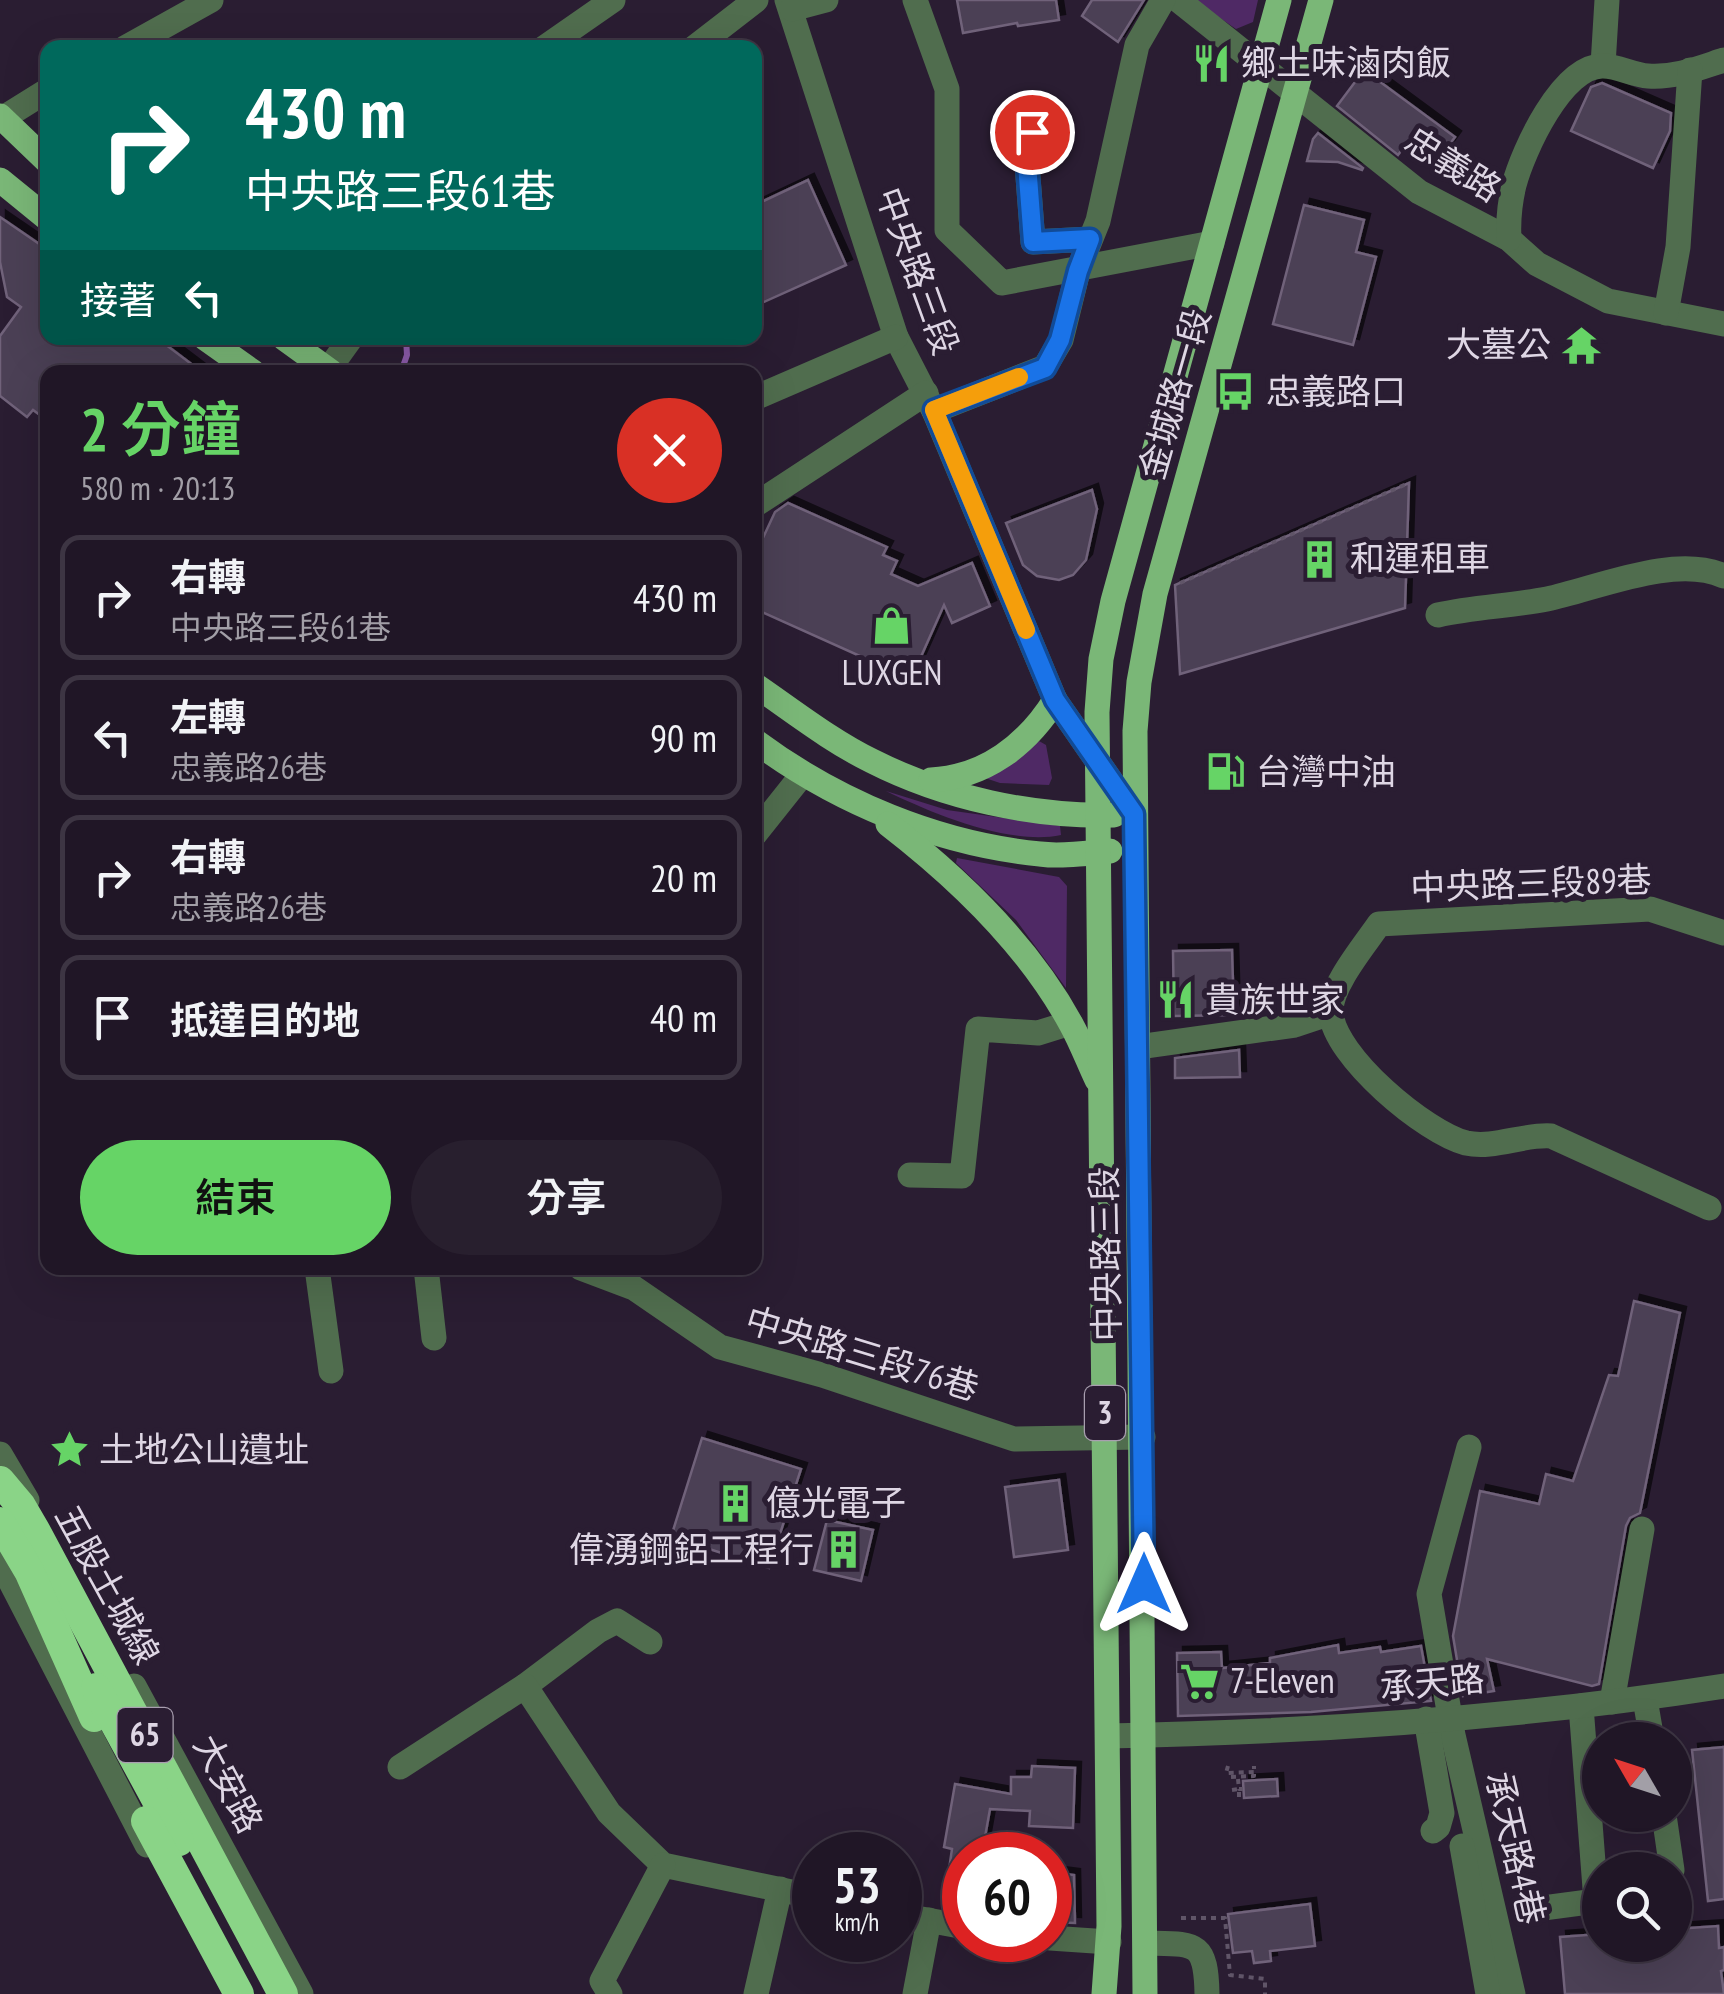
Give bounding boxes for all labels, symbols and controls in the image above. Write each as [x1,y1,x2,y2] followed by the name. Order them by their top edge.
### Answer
[1241,39,1451,85] place label: 鄉土味滷肉飯
[1190,42,1232,84] restaurant icon: 鄉土味滷肉飯
[245,67,406,157] text: 430 m
[80,80,210,210] icon: right
[990,90,1075,175] pin
[1005,105,1060,160] icon: arrive
[1397,117,1510,211] street label: 忠義路
[245,161,556,219] text: 中央路三段61巷
[866,181,969,361] street label: 中央路三段
[176,270,231,325] icon: left
[80,275,156,324] text: 接著
[1128,303,1220,484] street label: 金城路一段
[1446,321,1551,367] place label: 大墓公
[1560,324,1602,366] temple icon: 大墓公
[1266,368,1406,414] place label: 忠義路口
[1215,371,1257,413] bus stop icon: 忠義路口
[80,390,241,468] text: 2 分鐘
[617,398,722,503] button: close
[80,467,235,509] text: 580 m · 20:13
[1350,535,1490,581] place label: 和運租車
[1299,538,1341,580] building icon: 和運租車
[170,552,246,601] text: 右轉
[85,570,140,625] icon: right
[633,573,717,622] text: 430 m
[871,605,913,647] shop icon: LUXGEN
[170,606,391,648] text: 中央路三段61巷
[842,649,942,695] place label: LUXGEN
[170,692,246,741] text: 左轉
[85,710,140,765] icon: left
[650,713,717,762] text: 90 m
[170,746,327,788] text: 忠義路26巷
[1256,748,1396,794] place label: 台灣中油
[1205,751,1247,793] fuel station icon: 台灣中油
[170,832,246,881] text: 右轉
[85,850,140,905] icon: right
[650,853,717,902] text: 20 m
[1409,856,1652,910] street label: 中央路三段89巷
[170,886,327,928] text: 忠義路26巷
[1205,976,1345,1022] place label: 貴族世家
[1154,979,1196,1021] restaurant icon: 貴族世家
[85,990,140,1045] icon: arrive
[650,993,717,1042] text: 40 m
[170,995,360,1044] text: 抵達目的地
[80,1140,391,1255] button: 結束
[411,1140,722,1255] button: 分享
[1080,1166,1130,1342] street label: 中央路三段
[740,1296,984,1410] street label: 中央路三段76巷
[1085,1386,1125,1440] road number: 3
[99,1426,309,1472] place label: 土地公山遺址
[48,1429,90,1471] place icon: 土地公山遺址
[766,1479,906,1525] place label: 億光電子
[715,1482,757,1524] building icon: 億光電子
[45,1497,170,1672] street label: 五股土城線
[569,1526,814,1572] place label: 偉湧鋼鋁工程行
[823,1529,865,1571] building icon: 偉湧鋼鋁工程行
[1092,1532,1196,1636] position arrow
[1378,1655,1486,1709] street label: 承天路
[1230,1657,1335,1703] place label: 7-Eleven
[1179,1660,1221,1702] supermarket icon: 7-Eleven
[118,1708,172,1762] road number: 65
[1582,1722,1692,1832] north arrow
[1582,1722,1692,1962] map controls
[184,1726,274,1841] street label: 大安路
[1476,1767,1556,1929] street label: 承天路4巷
[942,1832,1072,1962] speed limit sign: 60
[833,1852,881,1917] text: 53
[1582,1852,1692,1962] button: search
[835,1906,879,1938] text: km/h

